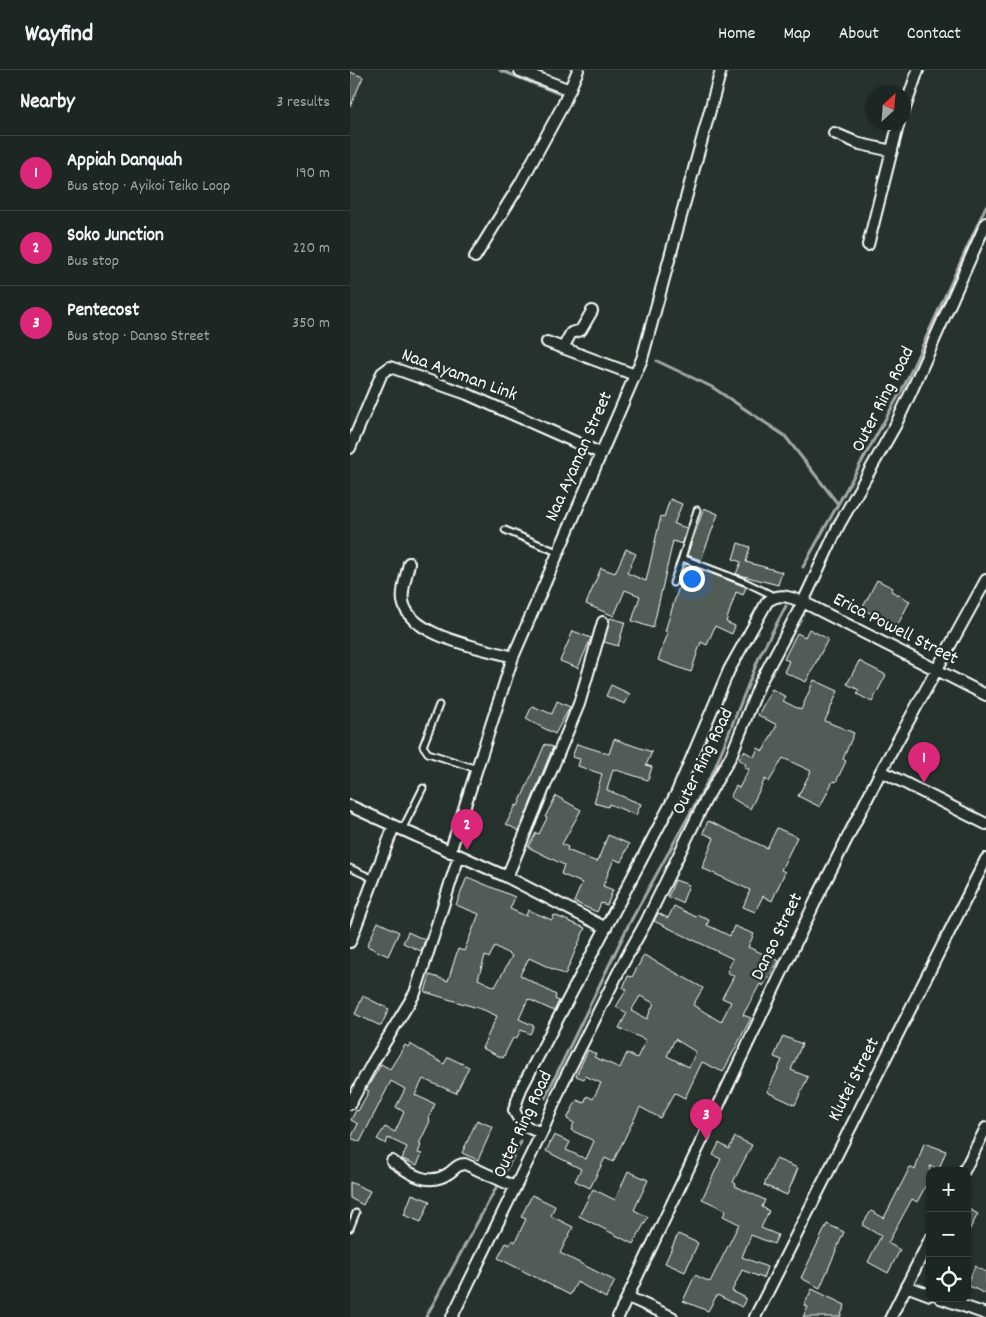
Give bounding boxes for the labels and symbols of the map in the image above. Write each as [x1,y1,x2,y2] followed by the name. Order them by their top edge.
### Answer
[866,85,911,130] north arrow
[846,342,922,458] street label: Outer Ring Road
[397,343,521,410] street label: Naa Ayaman Link
[539,388,621,526] street label: Naa Ayaman Street
[679,566,705,592] your location
[828,587,962,673] street label: Erica Powell Street
[667,704,741,820] street label: Outer Ring Road
[908,742,940,783] pin: 1
[451,809,483,850] pin: 2
[745,889,811,985] street label: Danso Street
[822,1033,888,1127] street label: Klutei Street
[487,1067,561,1183] street label: Outer Ring Road
[690,1099,722,1140] pin: 3

